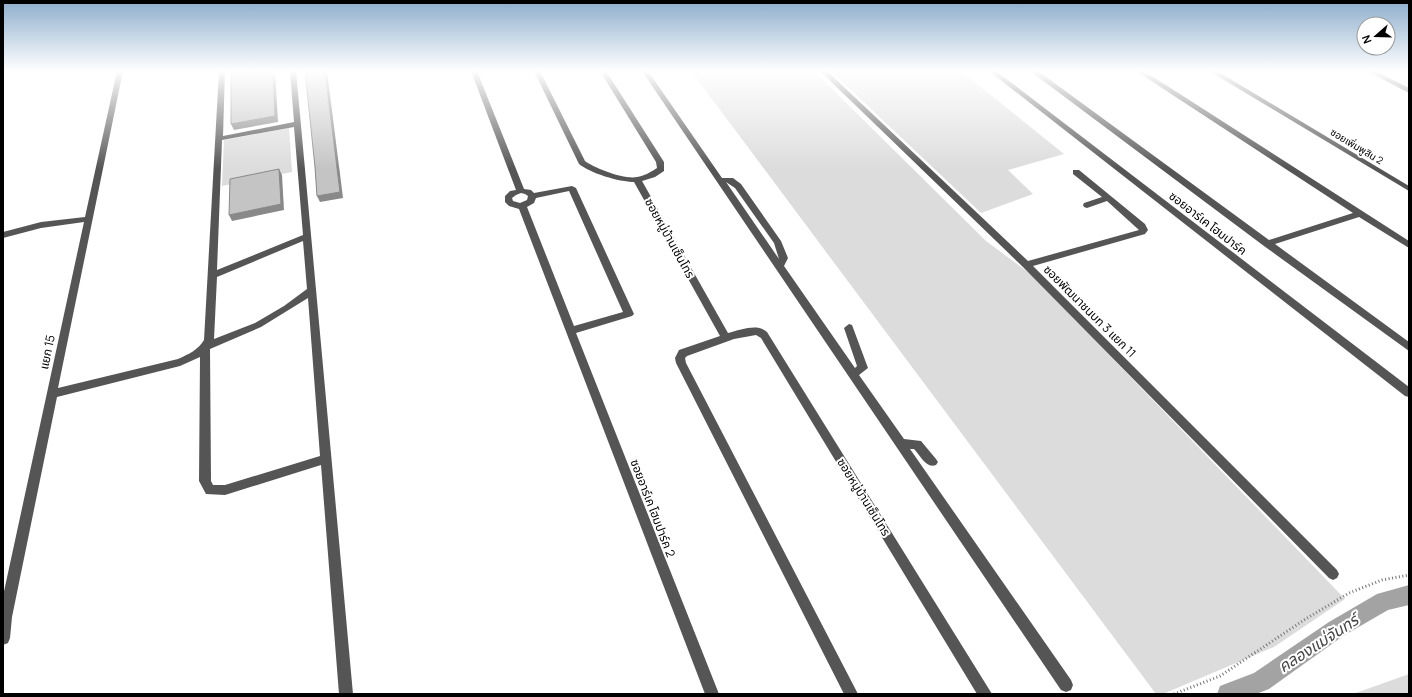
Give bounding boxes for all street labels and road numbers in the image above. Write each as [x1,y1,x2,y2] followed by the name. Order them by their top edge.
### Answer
[1328,125,1386,167] street label: ซอยเพิ่มพูสิน 2
[1166,187,1250,259] street label: ซอยอาร์เค โฮมปาร์ค
[641,195,699,281] street label: ซอยหมู่บ้านเซ็นโทร
[1040,261,1140,361] street label: ซอยพัฒนาชนบท 3 แยก 11
[35,333,59,371] street label: แยก 15
[833,455,895,539] street label: ซอยหมู่บ้านเซ็นโทร
[626,457,680,560] street label: ซอยอาร์เค โฮมปาร์ค 2

